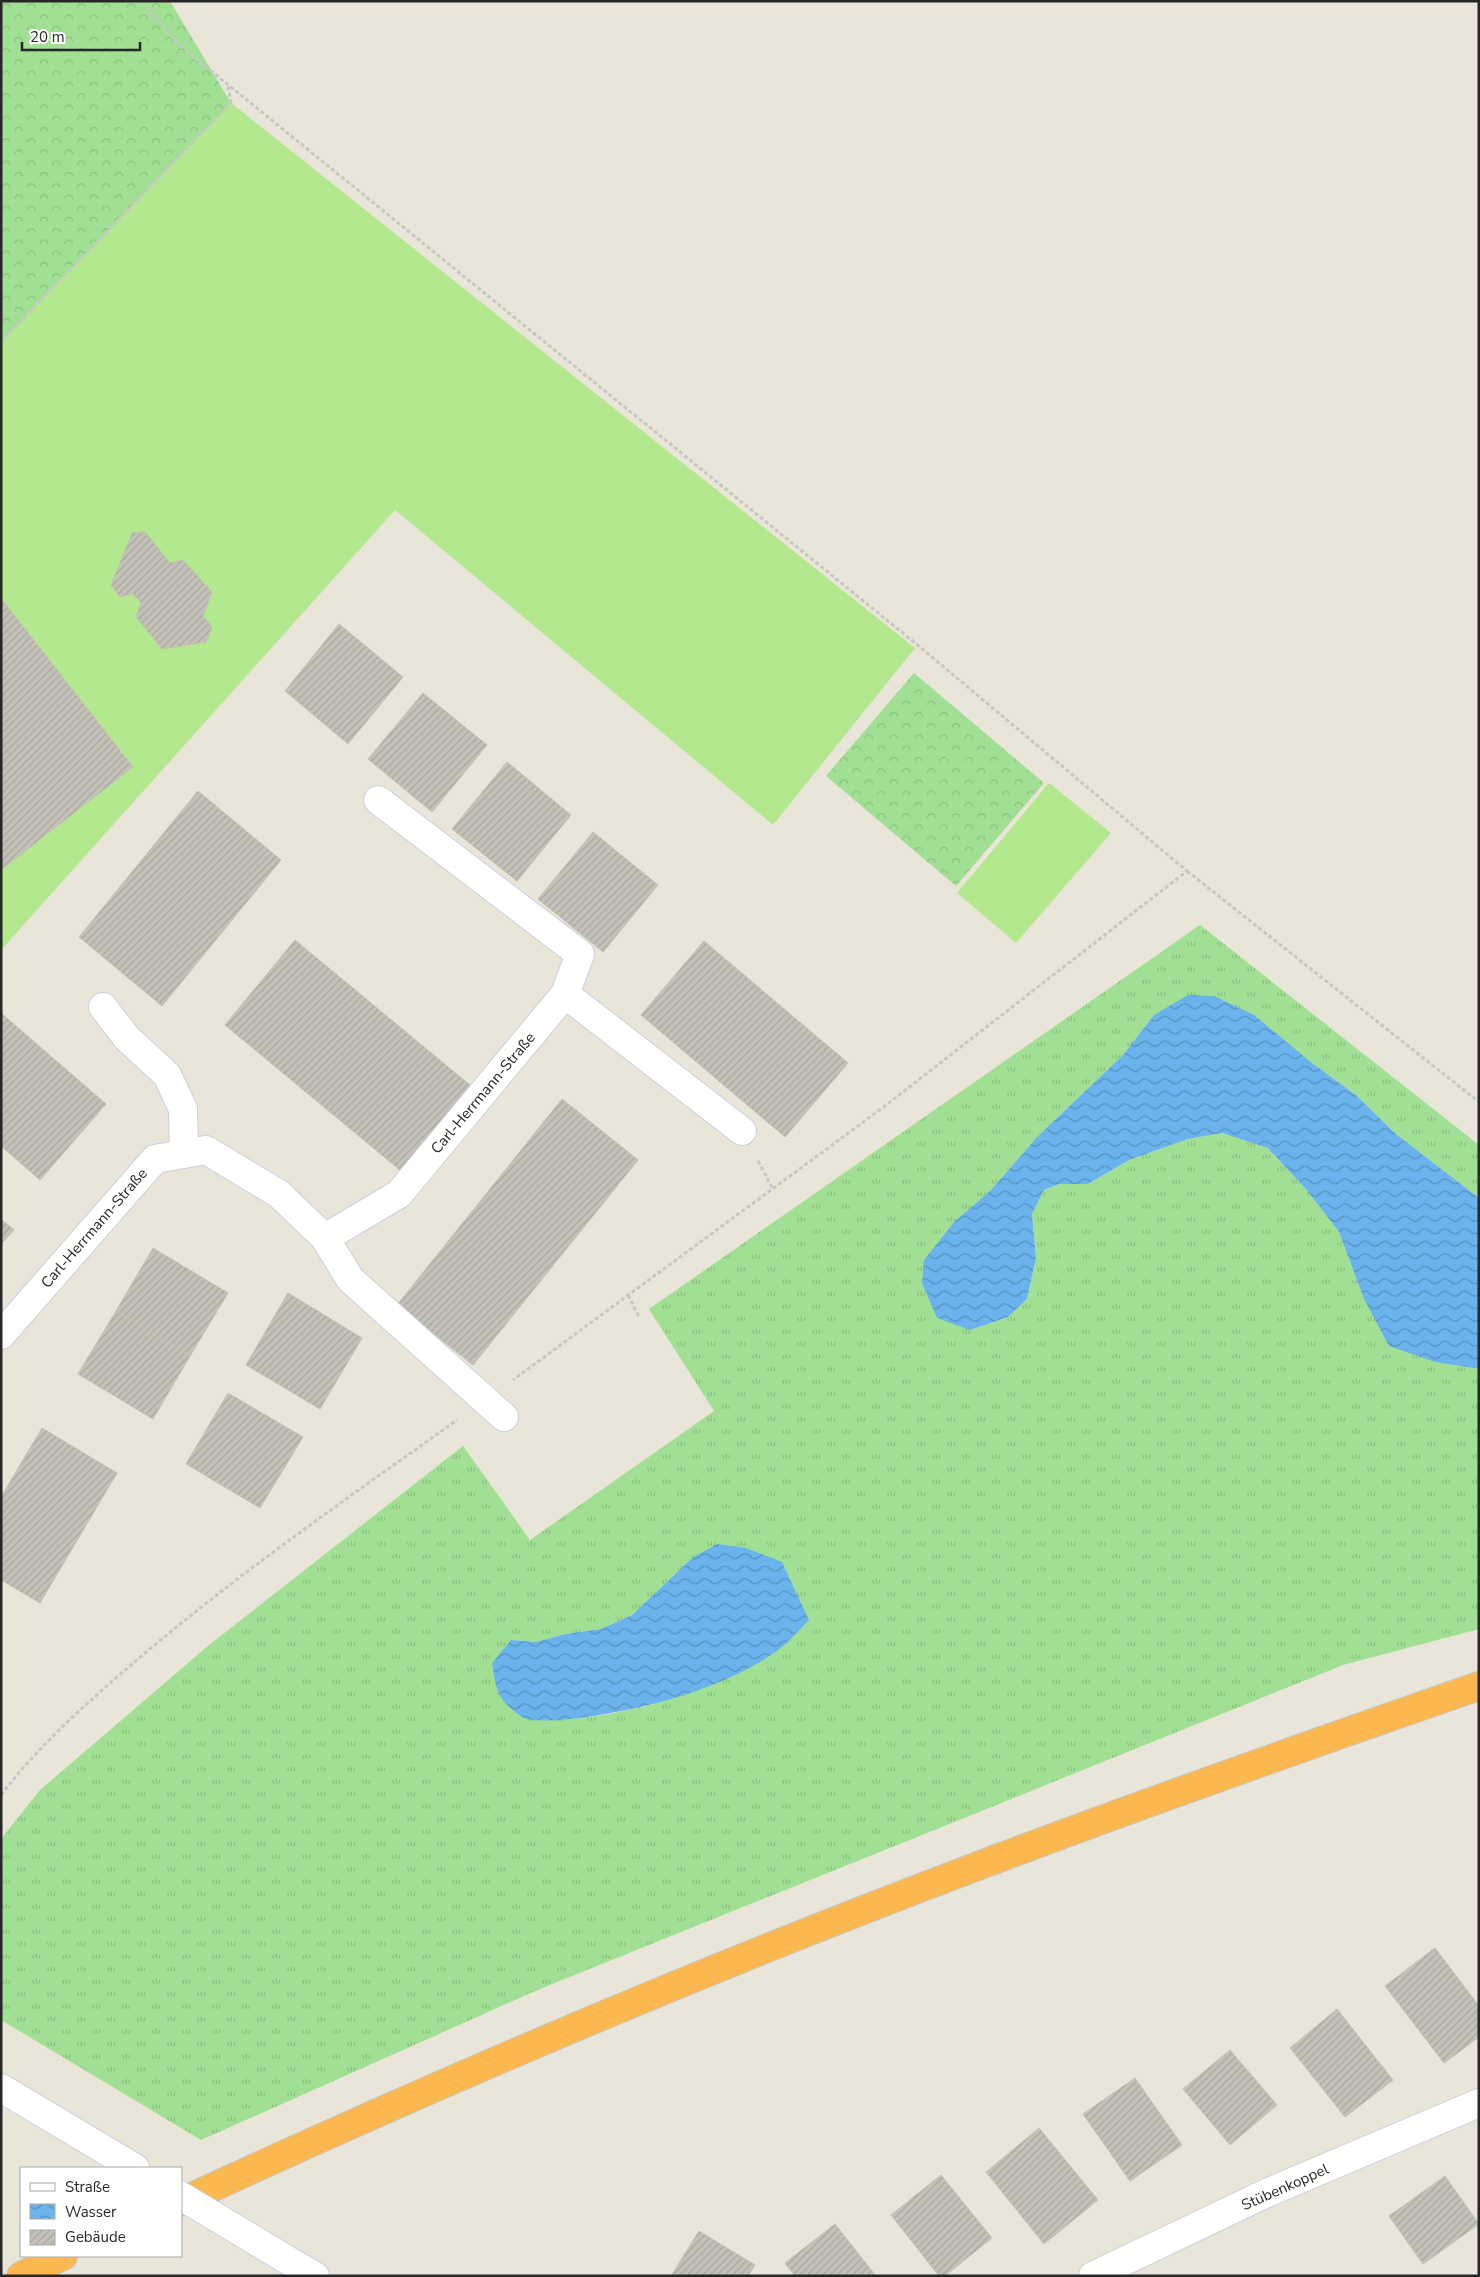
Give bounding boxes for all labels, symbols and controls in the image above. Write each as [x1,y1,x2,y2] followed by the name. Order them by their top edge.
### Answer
[22,20,140,52] scale bar
[30,27,65,47] text: 20 m
[426,1028,540,1158] street label: Carl-Herrmann-Straße
[36,1164,152,1292] street label: Carl-Herrmann-Straße
[1238,2159,1332,2215] street label: Stübenkoppel
[20,2167,182,2257] legend
[65,2177,110,2197] text: Straße
[65,2202,117,2222] text: Wasser
[65,2227,126,2247] text: Gebäude

